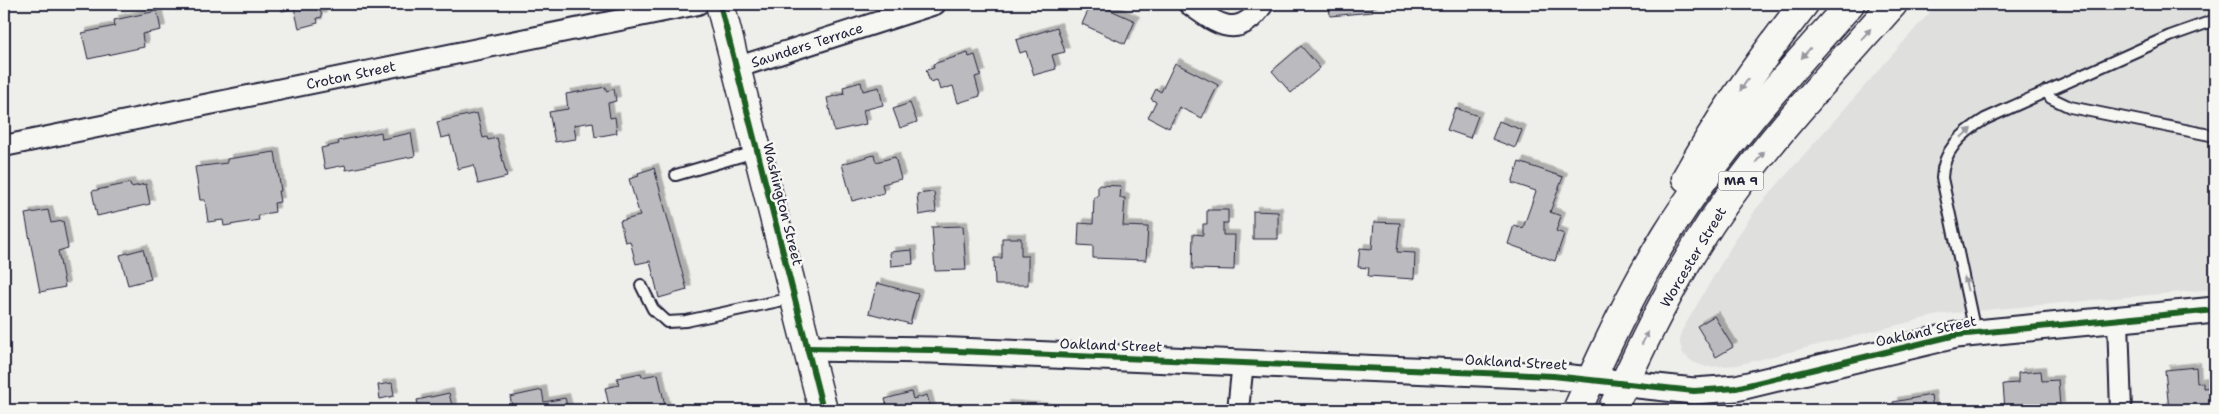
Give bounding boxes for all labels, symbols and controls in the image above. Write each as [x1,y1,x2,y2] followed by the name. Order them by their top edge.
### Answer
[749,18,865,72] street label: Saunders Terrace
[1860,28,1872,40] one-way arrow
[1800,47,1812,59] one-way arrow
[305,57,397,93] street label: Croton Street
[1739,79,1749,92] one-way arrow
[1959,127,1971,139] one-way arrow
[759,141,807,267] street label: Washington Street
[1754,151,1765,164] one-way arrow
[1718,172,1764,190] road number: MA 9
[1656,203,1730,311] street label: Worcester Street
[1962,277,1970,292] one-way arrow
[1874,312,1978,350] street label: Oakland Street
[1641,331,1649,346] one-way arrow
[1059,334,1163,356] street label: Oakland Street
[1464,350,1568,374] street label: Oakland Street

